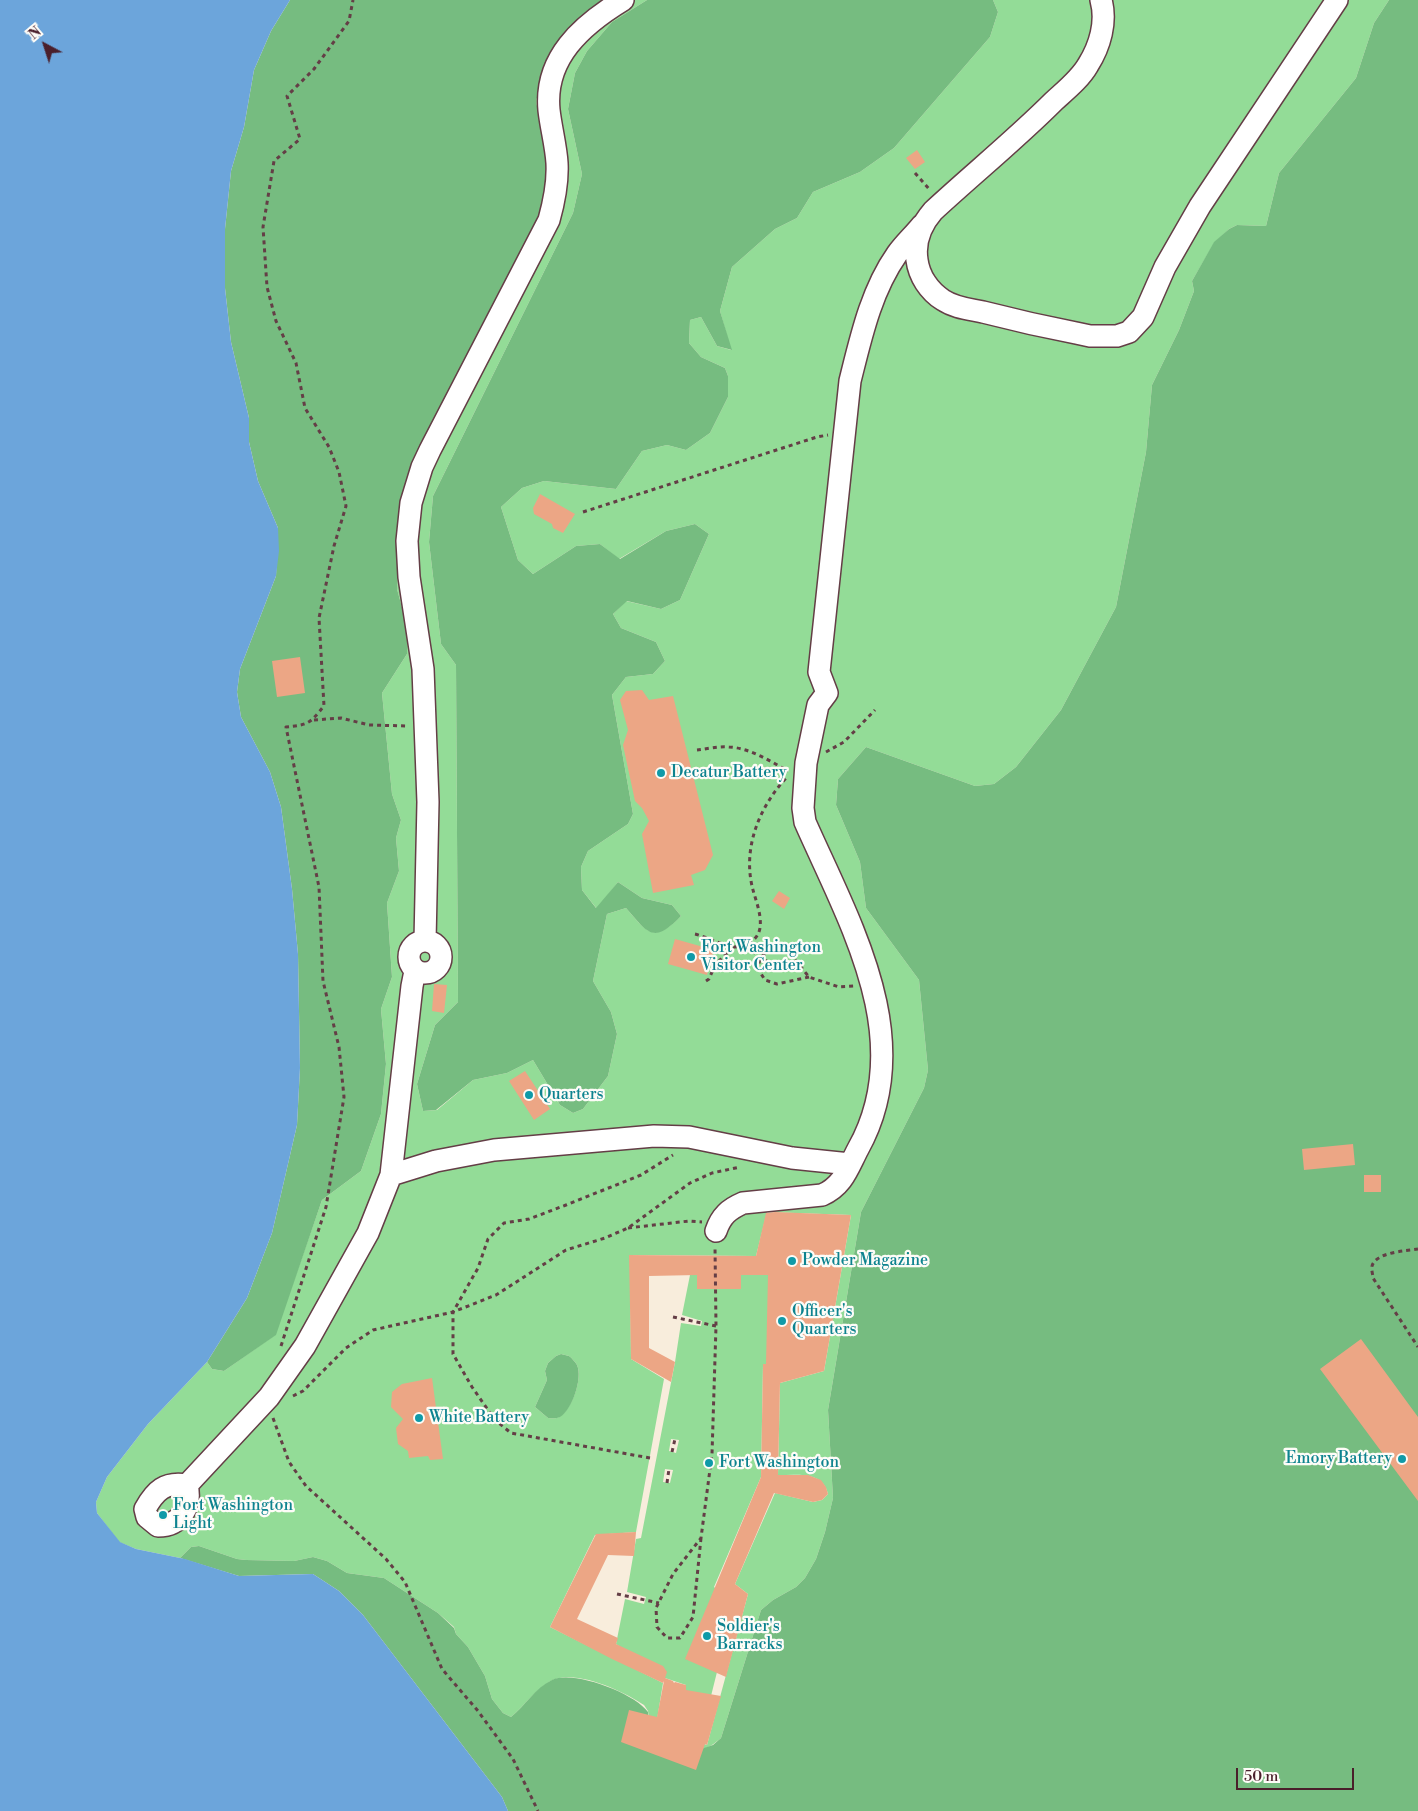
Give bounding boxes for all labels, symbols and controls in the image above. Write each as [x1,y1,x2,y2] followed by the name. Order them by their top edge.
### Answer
[20,20,70,70] north arrow
[25,23,45,44] text: N
[671,763,787,783] place label: Decatur Battery
[655,767,667,779] marker: Decatur Battery
[701,938,821,976] place label: Fort Washington Visitor Center
[685,951,697,963] marker: Fort Washington Visitor Center
[539,1085,604,1105] place label: Quarters
[523,1089,535,1101] marker: Quarters
[802,1251,928,1271] place label: Powder Magazine
[786,1255,798,1267] marker: Powder Magazine
[792,1302,857,1340] place label: Officer's Quarters
[776,1315,788,1327] marker: Officer's Quarters
[429,1408,529,1428] place label: White Battery
[413,1412,425,1424] marker: White Battery
[1285,1449,1392,1469] place label: Emory Battery
[719,1453,839,1473] place label: Fort Washington
[1396,1453,1408,1465] marker: Emory Battery
[703,1457,715,1469] marker: Fort Washington
[173,1496,293,1534] place label: Fort Washington Light
[157,1509,169,1521] marker: Fort Washington Light
[717,1617,783,1655] place label: Soldier's Barracks
[701,1630,713,1642] marker: Soldier's Barracks
[1238,1758,1356,1790] scale bar
[1244,1767,1278,1786] text: 50 m

